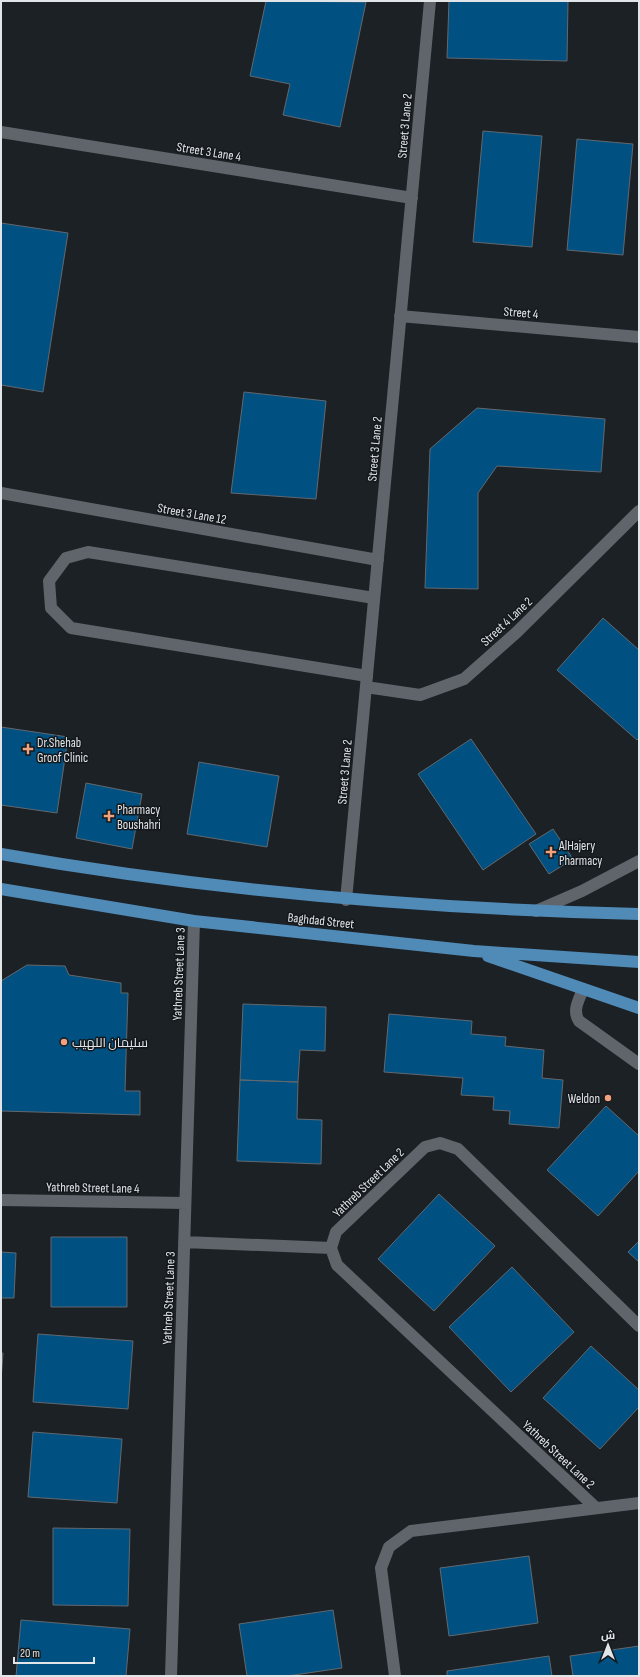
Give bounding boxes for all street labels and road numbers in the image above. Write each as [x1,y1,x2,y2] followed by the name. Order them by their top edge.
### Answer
[394,93,416,159] street label: Street 3 Lane 2
[175,139,243,165] street label: Street 3 Lane 4
[503,304,540,323] street label: Street 4
[364,416,386,482] street label: Street 3 Lane 2
[156,500,228,528] street label: Street 3 Lane 12
[477,594,536,650] street label: Street 4 Lane 2
[334,739,356,805] street label: Street 3 Lane 2
[287,910,355,932] street label: Baghdad Street
[169,927,189,1021] street label: Yathreb Street Lane 3
[330,1145,408,1221] street label: Yathreb Street Lane 2
[46,1179,140,1197] street label: Yathreb Street Lane 4
[159,1251,179,1345] street label: Yathreb Street Lane 3
[519,1417,598,1492] street label: Yathreb Street Lane 2

